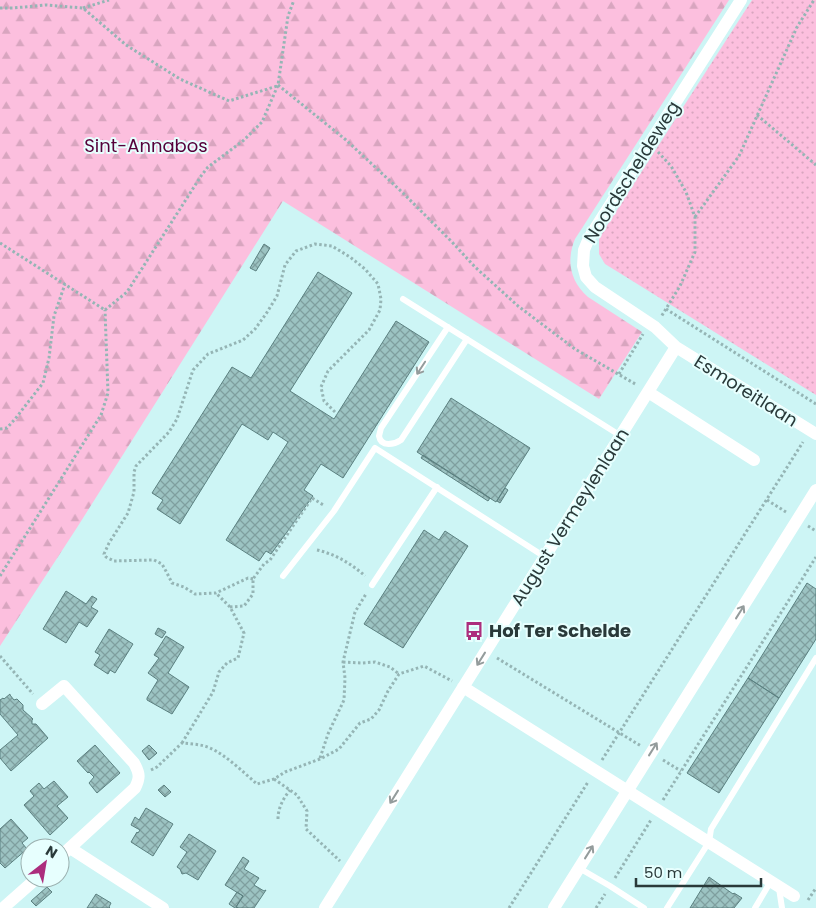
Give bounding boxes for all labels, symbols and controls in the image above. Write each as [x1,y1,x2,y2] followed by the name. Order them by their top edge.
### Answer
[578,96,685,248] street label: Noordscheldeweg
[84,133,208,158] park label: Sint-Annabos
[690,349,803,432] street label: Esmoreitlaan
[416,360,426,374] one-way arrow
[505,423,635,610] street label: August Vermeylenlaan
[734,605,745,619] one-way arrow
[489,618,631,643] place label: Hof Ter Schelde
[463,620,485,642] bus stop icon: Hof Ter Schelde
[475,652,485,666] one-way arrow
[648,743,658,757] one-way arrow
[389,790,400,804] one-way arrow
[20,838,70,888] north arrow
[42,841,61,863] text: N
[584,845,594,859] one-way arrow
[636,856,761,888] scale bar
[644,862,682,883] text: 50 m

